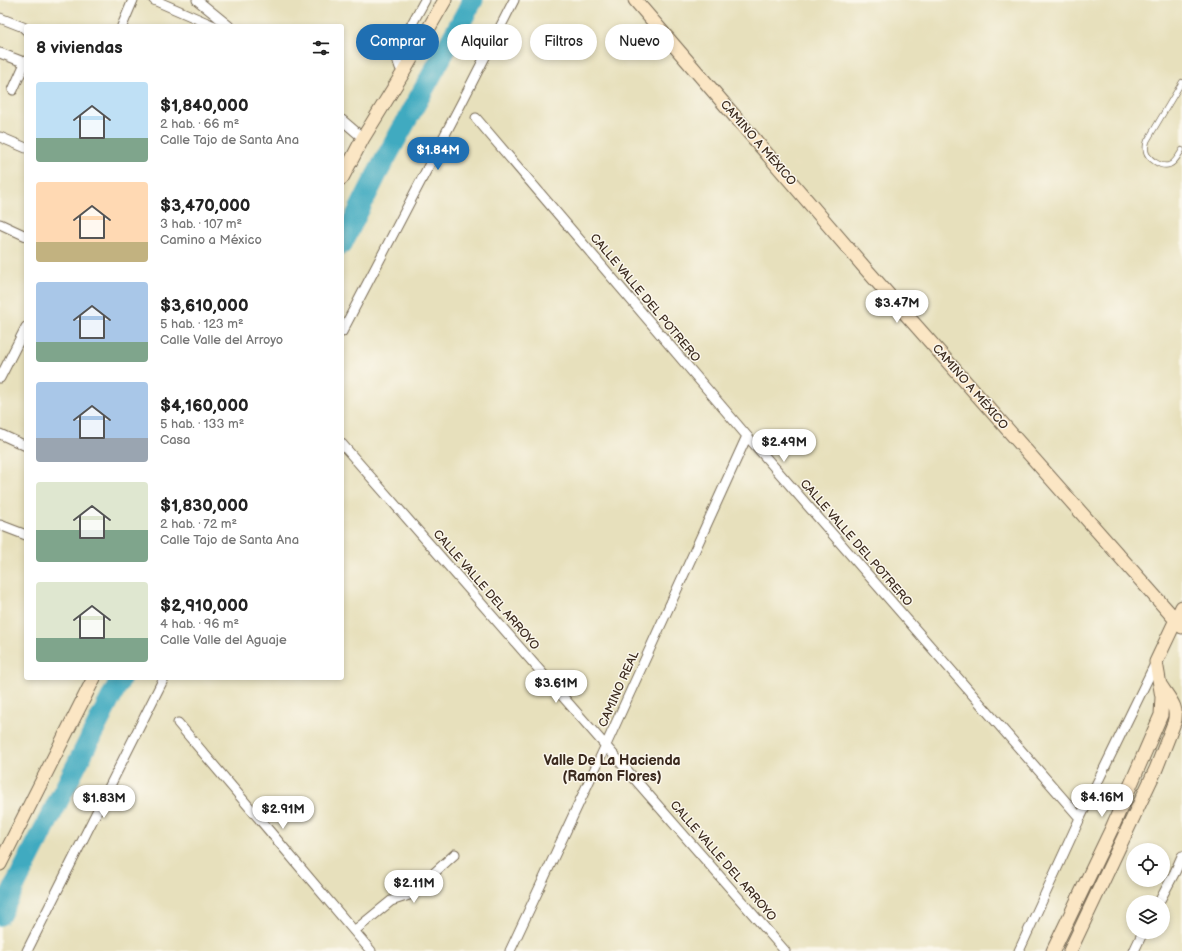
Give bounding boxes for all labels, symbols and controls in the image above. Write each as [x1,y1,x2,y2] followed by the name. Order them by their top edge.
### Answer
[356,24,439,60] chip: Comprar
[447,24,522,60] chip: Alquilar
[530,24,597,60] chip: Filtros
[605,24,674,60] chip: Nuevo
[310,37,332,59] icon: filters
[36,38,123,58] text: 8 viviendas
[160,96,249,116] text: $1,840,000
[717,97,800,189] street label: CAMINO A MÉXICO
[68,98,116,146] icon: home
[160,116,239,132] text: 2 hab. · 66 m²
[160,132,299,148] text: Calle Tajo de Santa Ana
[405,137,471,171] pin: $1.84M
[416,142,460,158] text: $1.84M
[160,196,250,216] text: $3,470,000
[68,198,116,246] icon: home
[160,216,242,232] text: 3 hab. · 107 m²
[587,231,703,365] street label: CALLE VALLE DEL POTRERO
[160,232,262,248] text: Camino a México
[864,290,930,324] pin: $3.47M
[874,295,920,311] text: $3.47M
[160,296,249,316] text: $3,610,000
[68,298,116,346] icon: home
[160,316,244,332] text: 5 hab. · 123 m²
[160,332,283,348] text: Calle Valle del Arroyo
[929,341,1012,433] street label: CAMINO A MÉXICO
[160,396,249,416] text: $4,160,000
[68,398,116,446] icon: home
[160,416,244,432] text: 5 hab. · 133 m²
[751,429,817,463] pin: $2.49M
[160,432,190,448] text: Casa
[761,434,807,450] text: $2.49M
[797,476,915,610] street label: CALLE VALLE DEL POTRERO
[160,496,248,516] text: $1,830,000
[68,498,116,546] icon: home
[160,516,237,532] text: 2 hab. · 72 m²
[430,527,542,653] street label: CALLE VALLE DEL ARROYO
[160,532,299,548] text: Calle Tajo de Santa Ana
[160,596,248,616] text: $2,910,000
[68,598,116,646] icon: home
[160,616,239,632] text: 4 hab. · 96 m²
[160,632,287,648] text: Calle Valle del Aguaje
[595,648,643,730] street label: CAMINO REAL
[523,670,589,704] pin: $3.61M
[534,675,578,691] text: $3.61M
[543,752,681,785] district label: Valle De La Hacienda (Ramon Flores)
[1069,784,1135,818] pin: $4.16M
[71,785,137,819] pin: $1.83M
[1080,789,1124,805] text: $4.16M
[82,790,126,806] text: $1.83M
[250,796,316,830] pin: $2.91M
[667,798,779,924] street label: CALLE VALLE DEL ARROYO
[261,801,305,817] text: $2.91M
[1126,843,1170,939] map controls
[1126,843,1170,887] button: locate
[381,870,447,904] pin: $2.11M
[393,875,435,891] text: $2.11M
[1126,895,1170,939] button: layers

